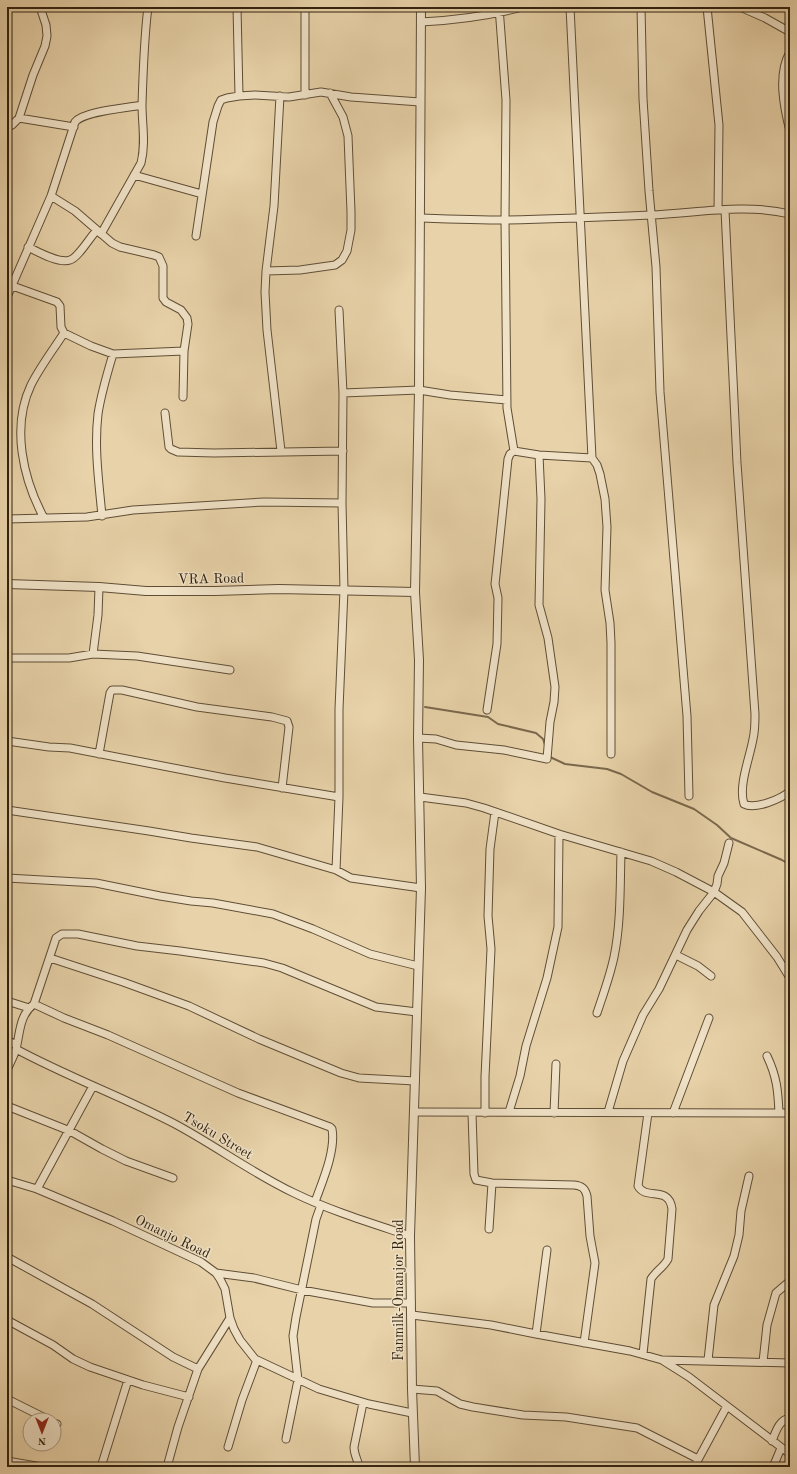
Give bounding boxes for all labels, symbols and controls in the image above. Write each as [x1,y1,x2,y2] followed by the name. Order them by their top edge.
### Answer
[178,571,244,587] street label: VRA Road
[180,1110,255,1162] street label: Tsoku Street
[133,1213,212,1261] street label: Omanjo Road
[392,1219,406,1361] street label: Fanmilk-Omanjor Road
[22,1412,62,1452] north arrow
[37,1435,46,1446] text: N

